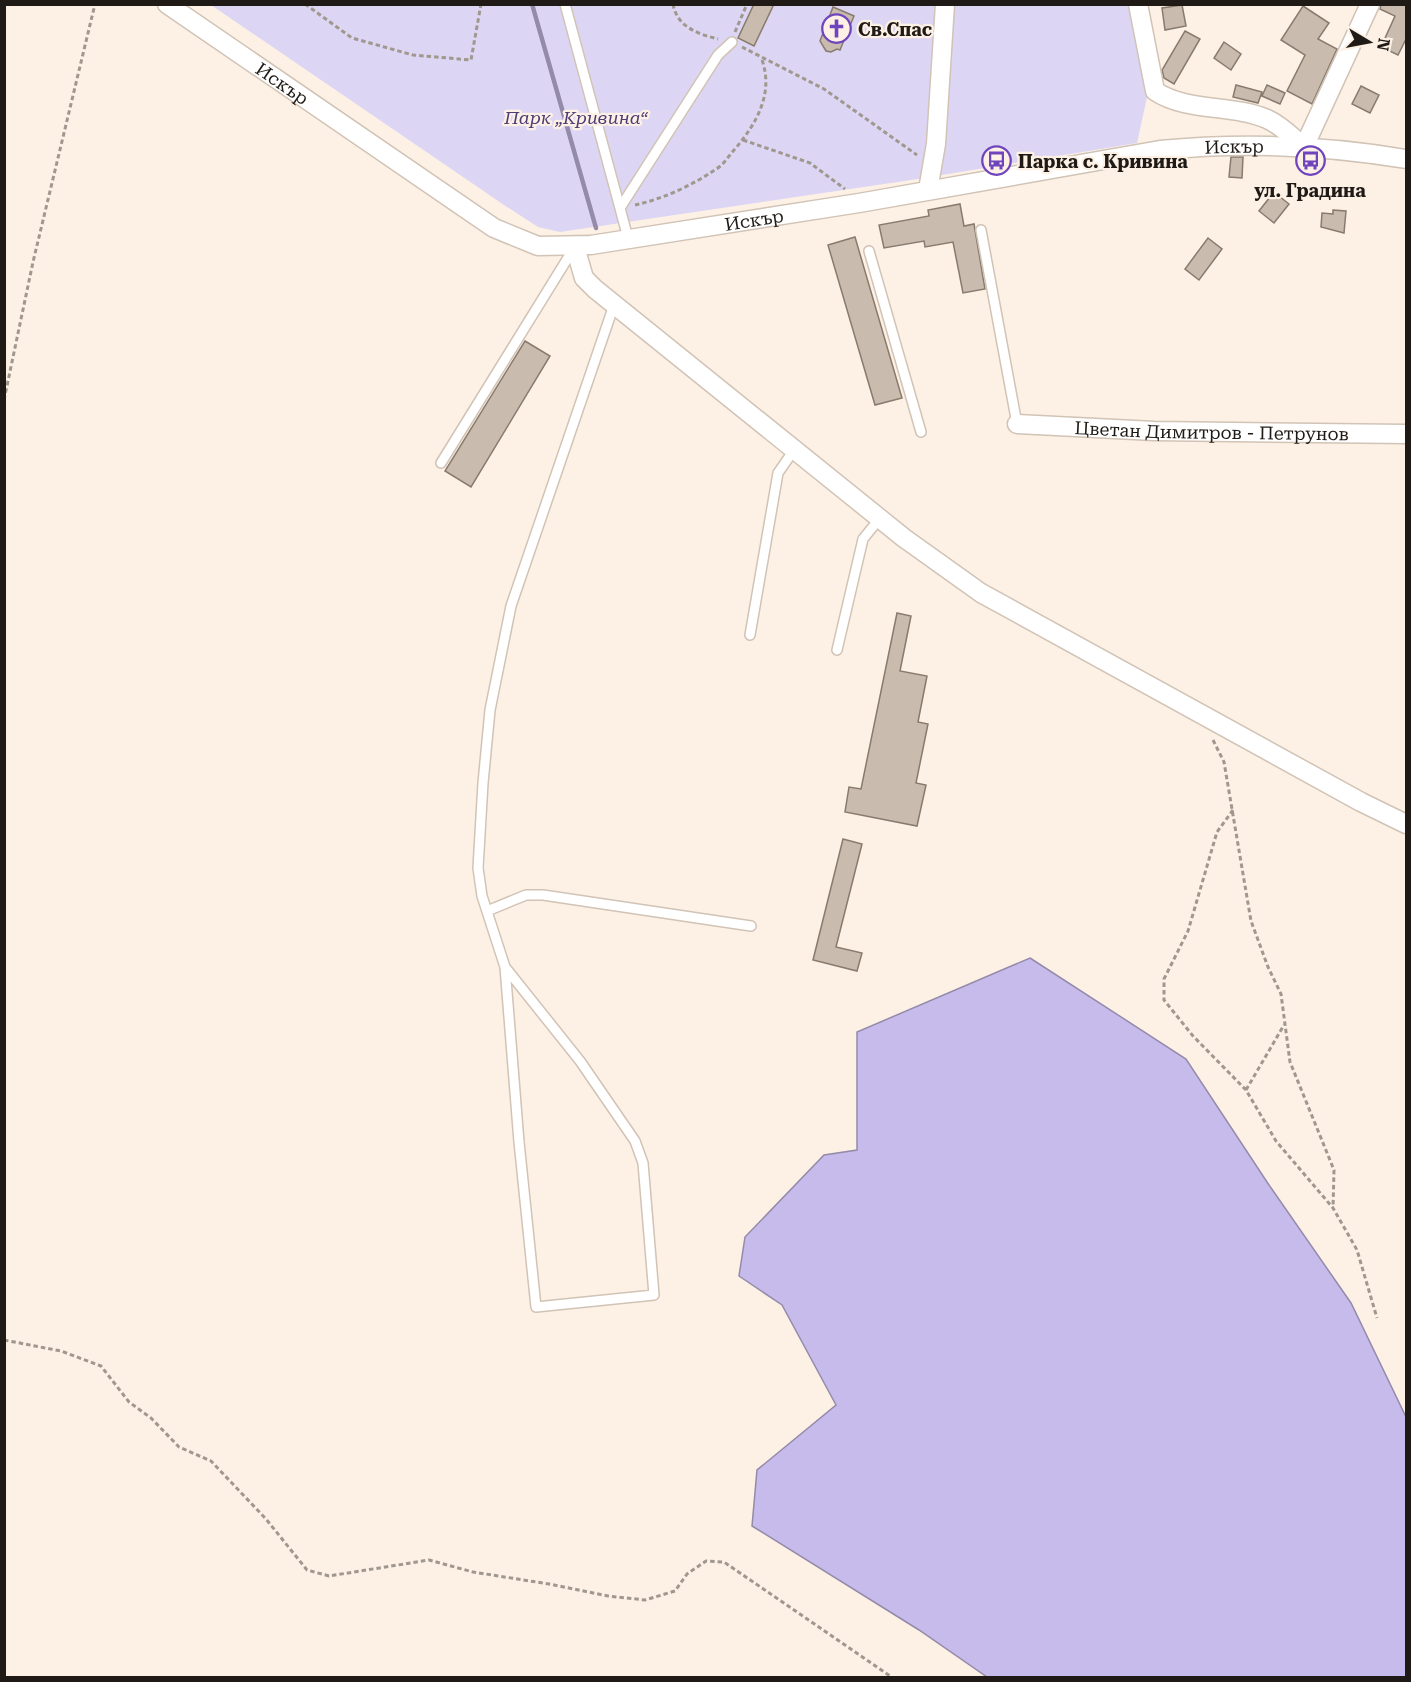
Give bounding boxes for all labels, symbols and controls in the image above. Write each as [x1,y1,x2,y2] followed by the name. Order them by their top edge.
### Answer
[1339,12,1399,72] north arrow
[821,13,853,45] church icon: Св.Спас
[858,19,932,40] place label: Св.Спас
[1373,37,1394,52] text: N
[252,58,313,109] street label: Искър
[503,107,649,128] park label: Парк „Кривина“
[1204,135,1264,157] street label: Искър
[981,145,1013,177] bus stop icon: Парка с. Кривина
[1294,145,1326,177] bus stop icon: ул. Градина
[1018,151,1188,172] place label: Парка с. Кривина
[1254,180,1366,201] place label: ул. Градина
[723,204,785,234] street label: Искър
[1074,416,1349,444] street label: Цветан Димитров - Петрунов

